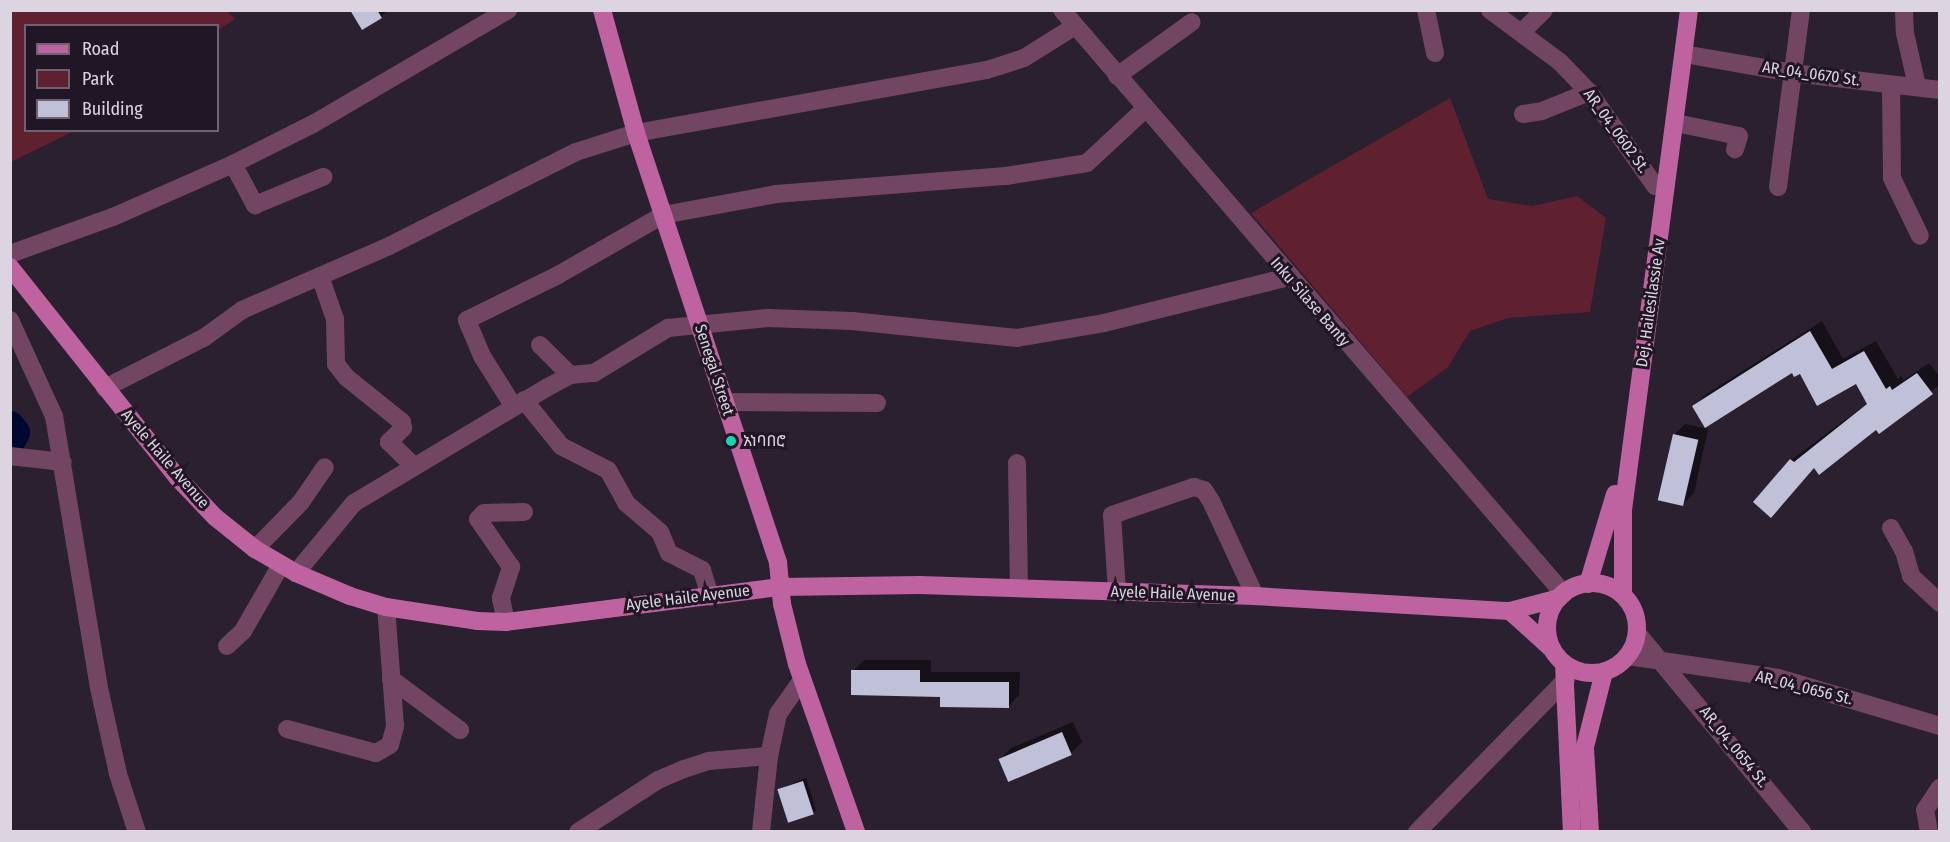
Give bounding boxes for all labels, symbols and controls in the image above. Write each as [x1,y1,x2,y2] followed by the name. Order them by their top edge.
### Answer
[24,24,219,132] legend
[82,38,119,60] text: Road
[1761,58,1861,90] street label: AR_04_0670 St.
[82,68,114,90] text: Park
[1579,85,1653,177] street label: AR_04_0602 St.
[82,98,143,120] text: Building
[1632,238,1670,368] street label: Dej. Hailesilassie Av
[1266,254,1354,350] street label: Inku Silase Banty
[690,322,738,418] street label: Senegal Street
[117,406,213,512] street label: Ayele Haile Avenue
[743,431,786,451] place label: አነባበሮ
[724,434,738,448] marker: አነባበሮ
[625,581,751,615] street label: Ayele Haile Avenue
[1110,582,1236,606] street label: Ayele Haile Avenue
[1754,667,1854,709] street label: AR_04_0656 St.
[1695,702,1773,792] street label: AR_04_0654 St.

